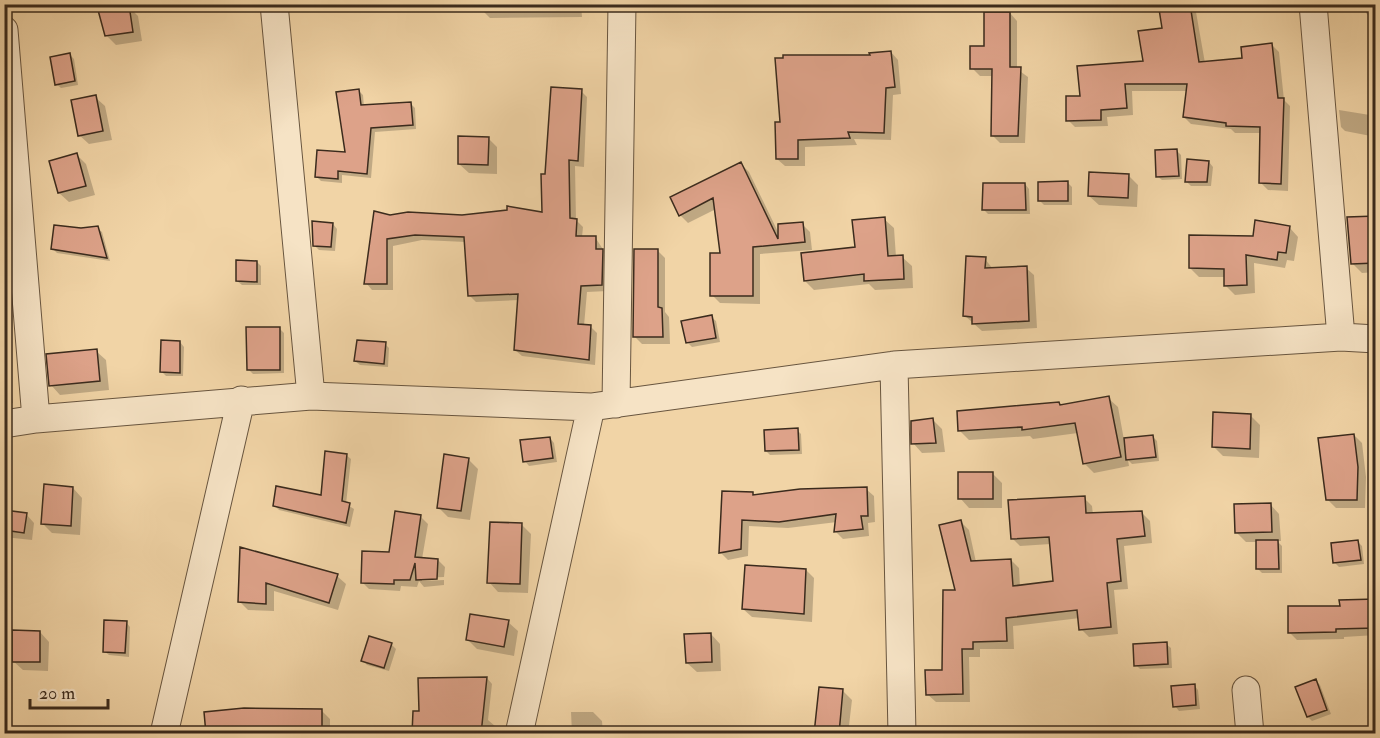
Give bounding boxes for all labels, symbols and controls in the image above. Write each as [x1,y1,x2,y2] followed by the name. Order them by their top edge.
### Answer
[30,672,108,710] scale bar
[39,682,75,705] text: 20 m

